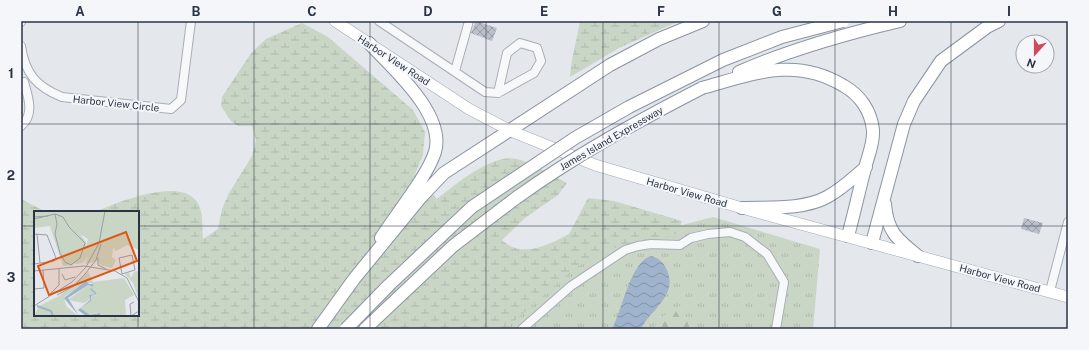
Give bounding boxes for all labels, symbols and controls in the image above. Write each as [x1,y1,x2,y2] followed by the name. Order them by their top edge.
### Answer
[75,4,85,19] text: A
[192,4,201,19] text: B
[307,4,317,19] text: C
[423,4,433,19] text: D
[540,4,548,19] text: E
[657,4,665,19] text: F
[772,4,782,19] text: G
[888,4,898,19] text: H
[1007,4,1011,19] text: I
[356,32,432,88] street label: Harbor View Road
[1015,34,1055,74] north arrow
[1025,56,1038,70] text: N
[8,66,14,81] text: 1
[72,92,160,114] street label: Harbor View Circle
[557,103,665,173] street label: James Island Expressway
[7,168,15,183] text: 2
[645,175,729,209] street label: Harbor View Road
[34,211,139,316] inset map
[958,261,1042,295] street label: Harbor View Road
[7,270,16,285] text: 3

